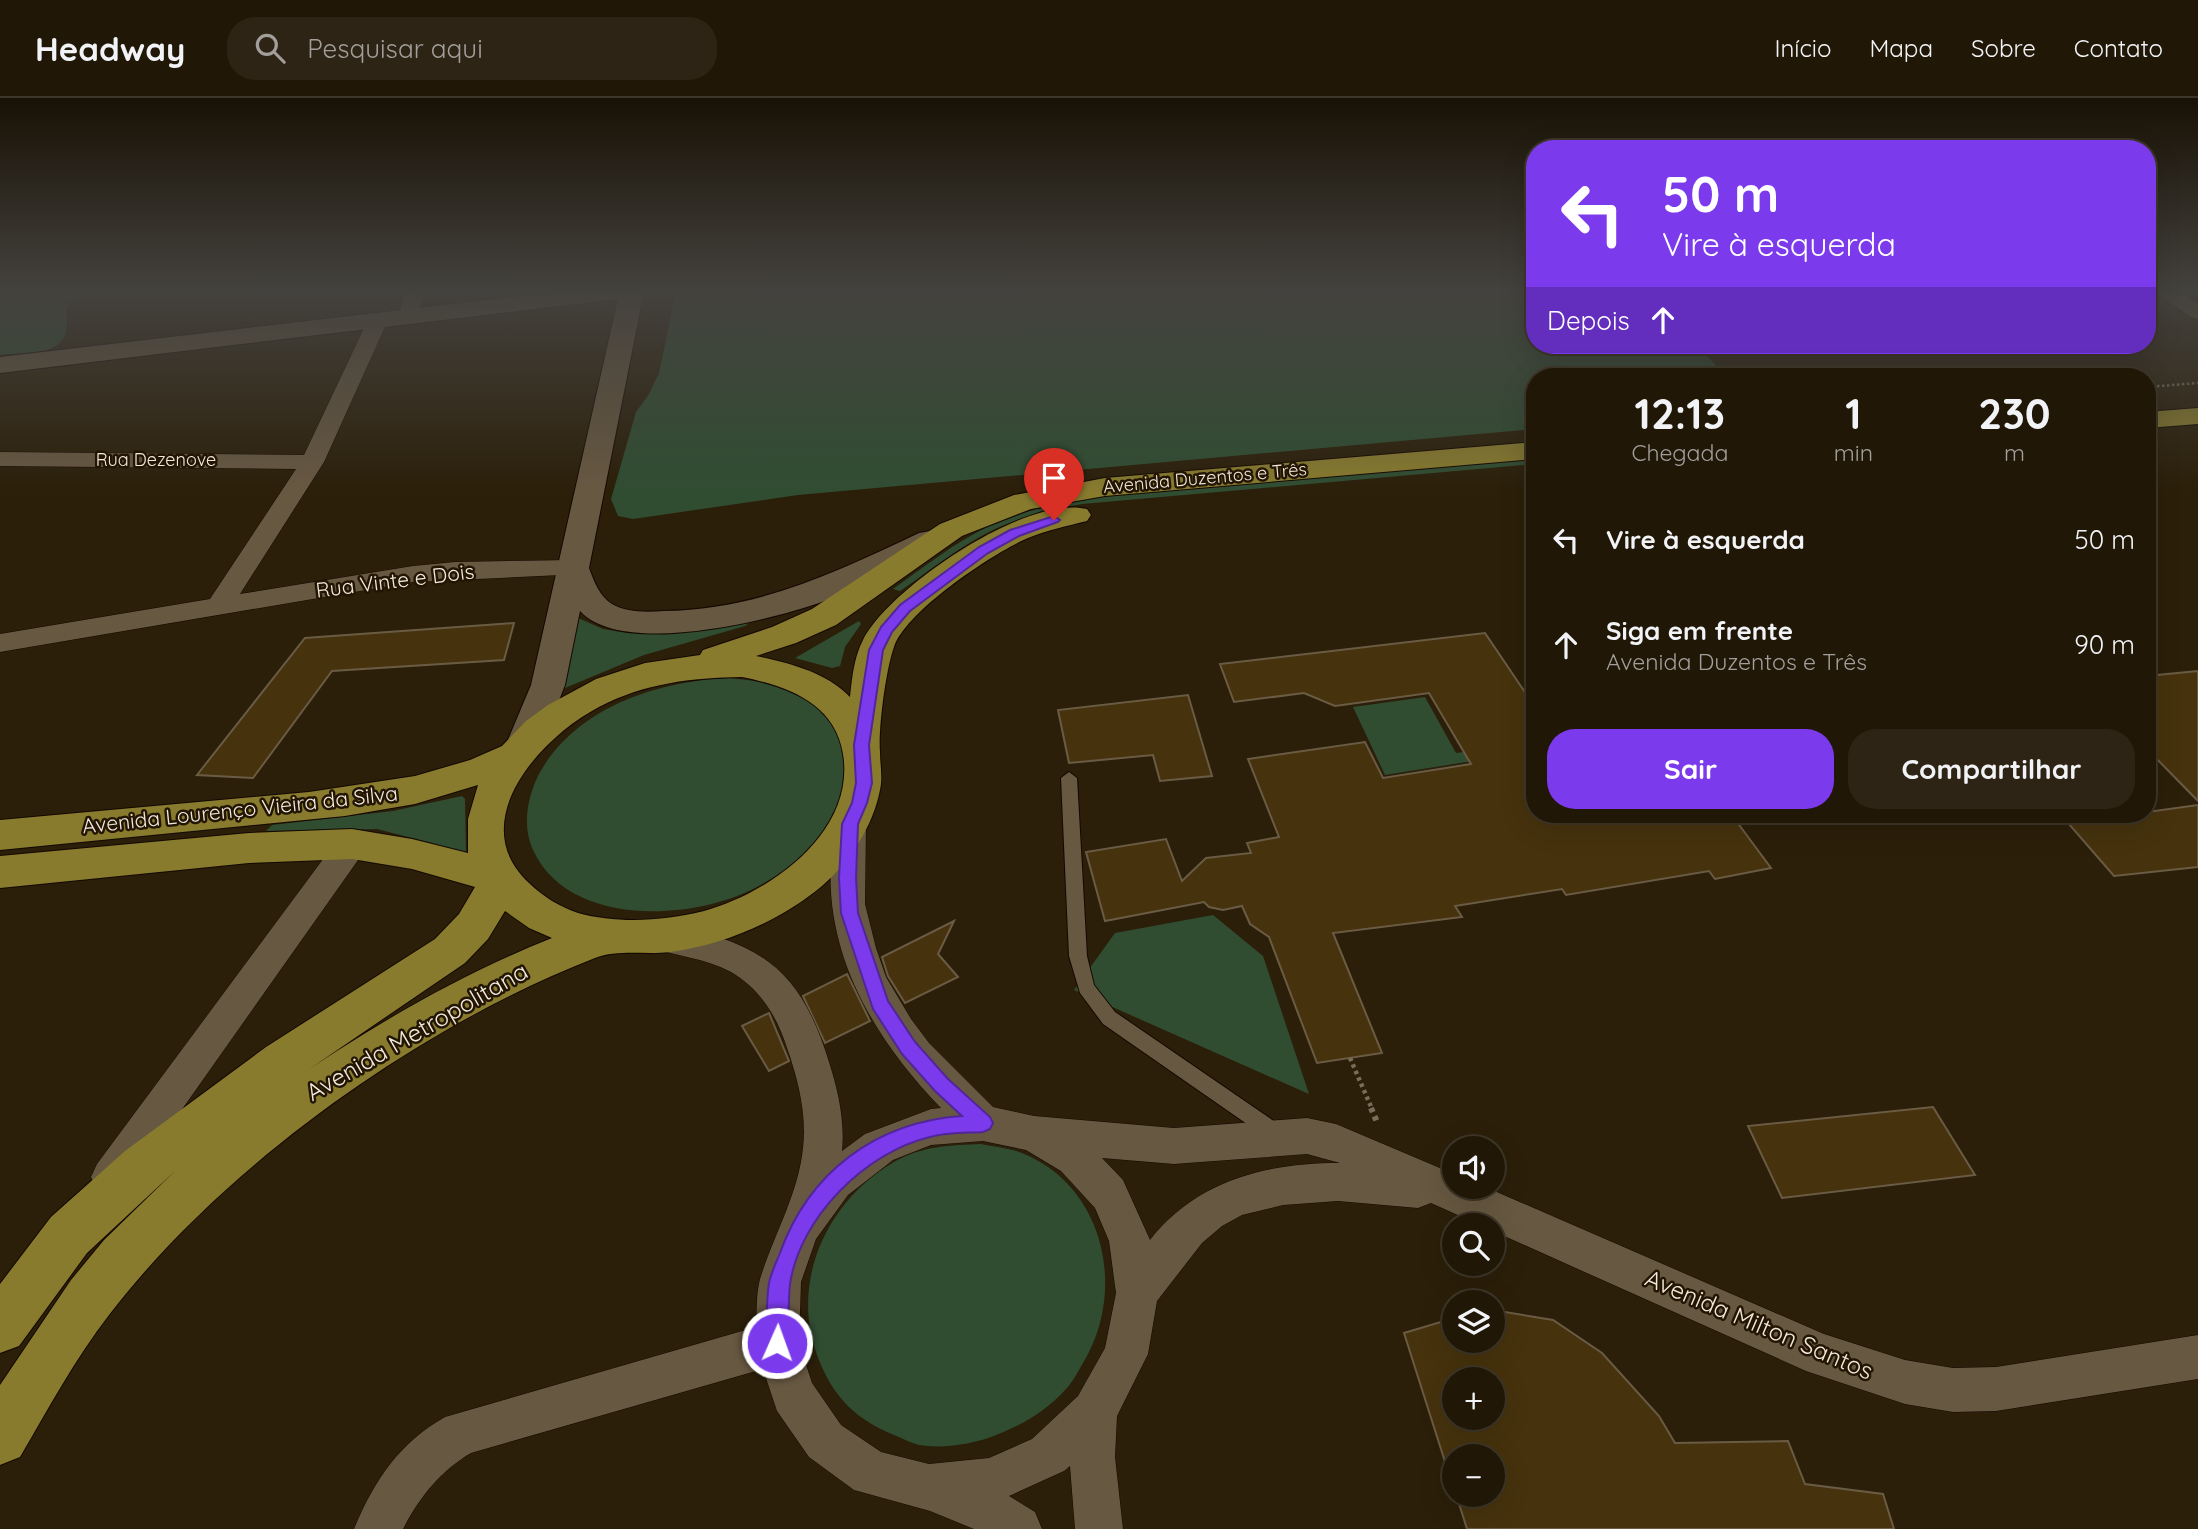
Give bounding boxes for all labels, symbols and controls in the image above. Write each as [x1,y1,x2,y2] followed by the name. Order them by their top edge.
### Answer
[227,17,717,80] search box
[35,28,185,69] text: Headway
[251,29,289,67] icon: search
[307,32,483,65] text: Pesquisar aqui
[1774,33,1831,63] text: Início
[1869,33,1933,63] text: Mapa
[1971,33,2036,63] text: Sobre
[2074,33,2163,63] text: Contato
[1662,163,1779,224] text: 50 m
[1547,168,1638,259] icon: left
[1662,224,1896,264] text: Vire à esquerda
[1644,301,1682,339] icon: ahead
[1547,304,1630,337] text: Depois
[1635,387,1725,440] text: 12:13
[1845,387,1862,440] text: 1
[1978,387,2051,440] text: 230
[1631,438,1728,467] text: Chegada
[1834,438,1873,467] text: min
[2004,438,2025,467] text: m
[96,448,216,471] street label: Rua Dezenove
[1024,448,1084,520] pin
[1102,457,1308,498] street label: Avenida Duzentos e Três
[1035,459,1073,497] icon: arrive
[1547,521,1585,559] icon: left
[1606,523,1805,556] text: Vire à esquerda
[2075,523,2135,556] text: 50 m
[314,557,476,603] street label: Rua Vinte e Dois
[1606,614,1793,647] text: Siga em frente
[1547,626,1585,664] icon: ahead
[2074,628,2135,661] text: 90 m
[1606,647,1867,676] text: Avenida Duzentos e Três
[1547,729,1834,809] button: Sair
[1848,729,2135,809] button: Compartilhar
[81,780,399,839] street label: Avenida Lourenço Vieira da Silva
[300,955,533,1107] street label: Avenida Metropolitana
[1442,1136,1505,1507] map controls
[1442,1136,1505,1199] button: sound
[1442,1213,1505,1276] button: search
[1641,1262,1878,1386] street label: Avenida Milton Santos
[1442,1290,1505,1353] button: layers
[740,1306,814,1380] position arrow
[1442,1367,1505,1430] button: +
[1442,1444,1505,1507] button: −

